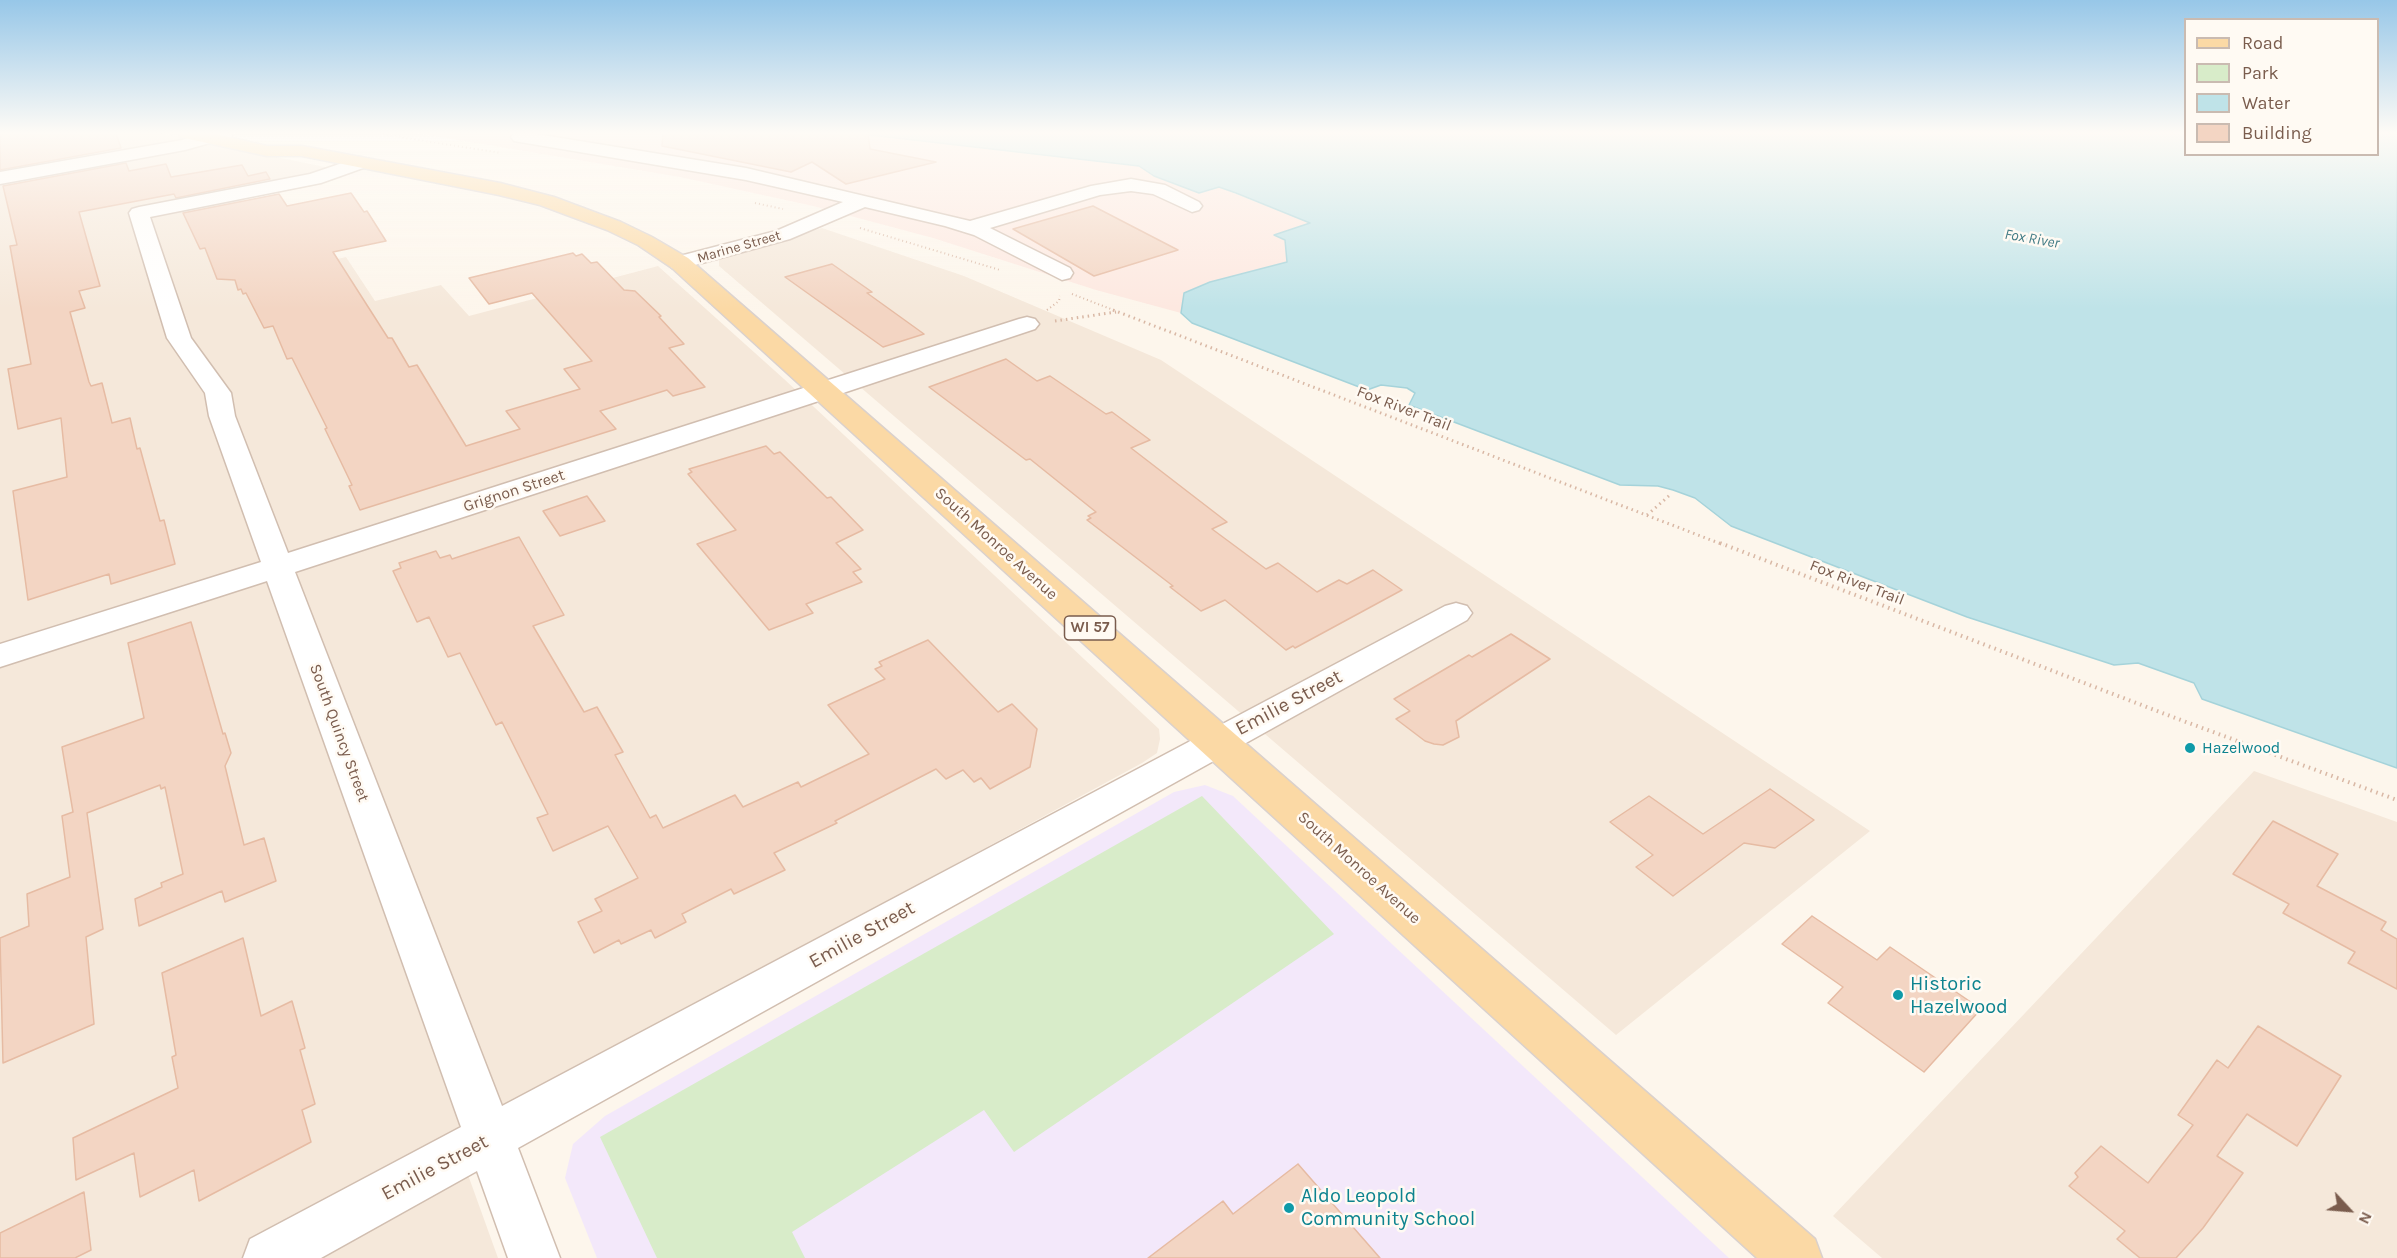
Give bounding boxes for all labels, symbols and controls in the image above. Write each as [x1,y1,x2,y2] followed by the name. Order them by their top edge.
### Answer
[2184,18,2379,156] legend
[2242,32,2283,54] text: Road
[2242,62,2279,84] text: Park
[2242,92,2290,114] text: Water
[2242,122,2312,144] text: Building
[2003,225,2061,253] water label: Fox River
[695,227,783,267] street label: Marine Street
[1354,382,1454,436] street label: Fox River Trail
[461,466,567,516] street label: Grignon Street
[931,484,1061,604] street label: South Monroe Avenue
[1807,556,1907,610] street label: Fox River Trail
[1064,616,1116,640] road number: WI 57
[305,661,373,805] street label: South Quincy Street
[1232,665,1346,741] street label: Emilie Street
[2202,738,2280,758] place label: Hazelwood
[2183,741,2197,755] marker: Hazelwood
[1294,808,1424,928] street label: South Monroe Avenue
[805,896,919,974] street label: Emilie Street
[1910,972,2008,1019] place label: Historic Hazelwood
[1891,988,1905,1002] marker: Historic Hazelwood
[378,1130,492,1206] street label: Emilie Street
[2319,1180,2379,1240] north arrow
[1301,1184,1475,1231] place label: Aldo Leopold Community School
[1282,1201,1296,1215] marker: Aldo Leopold Community School
[2355,1209,2377,1227] text: N

